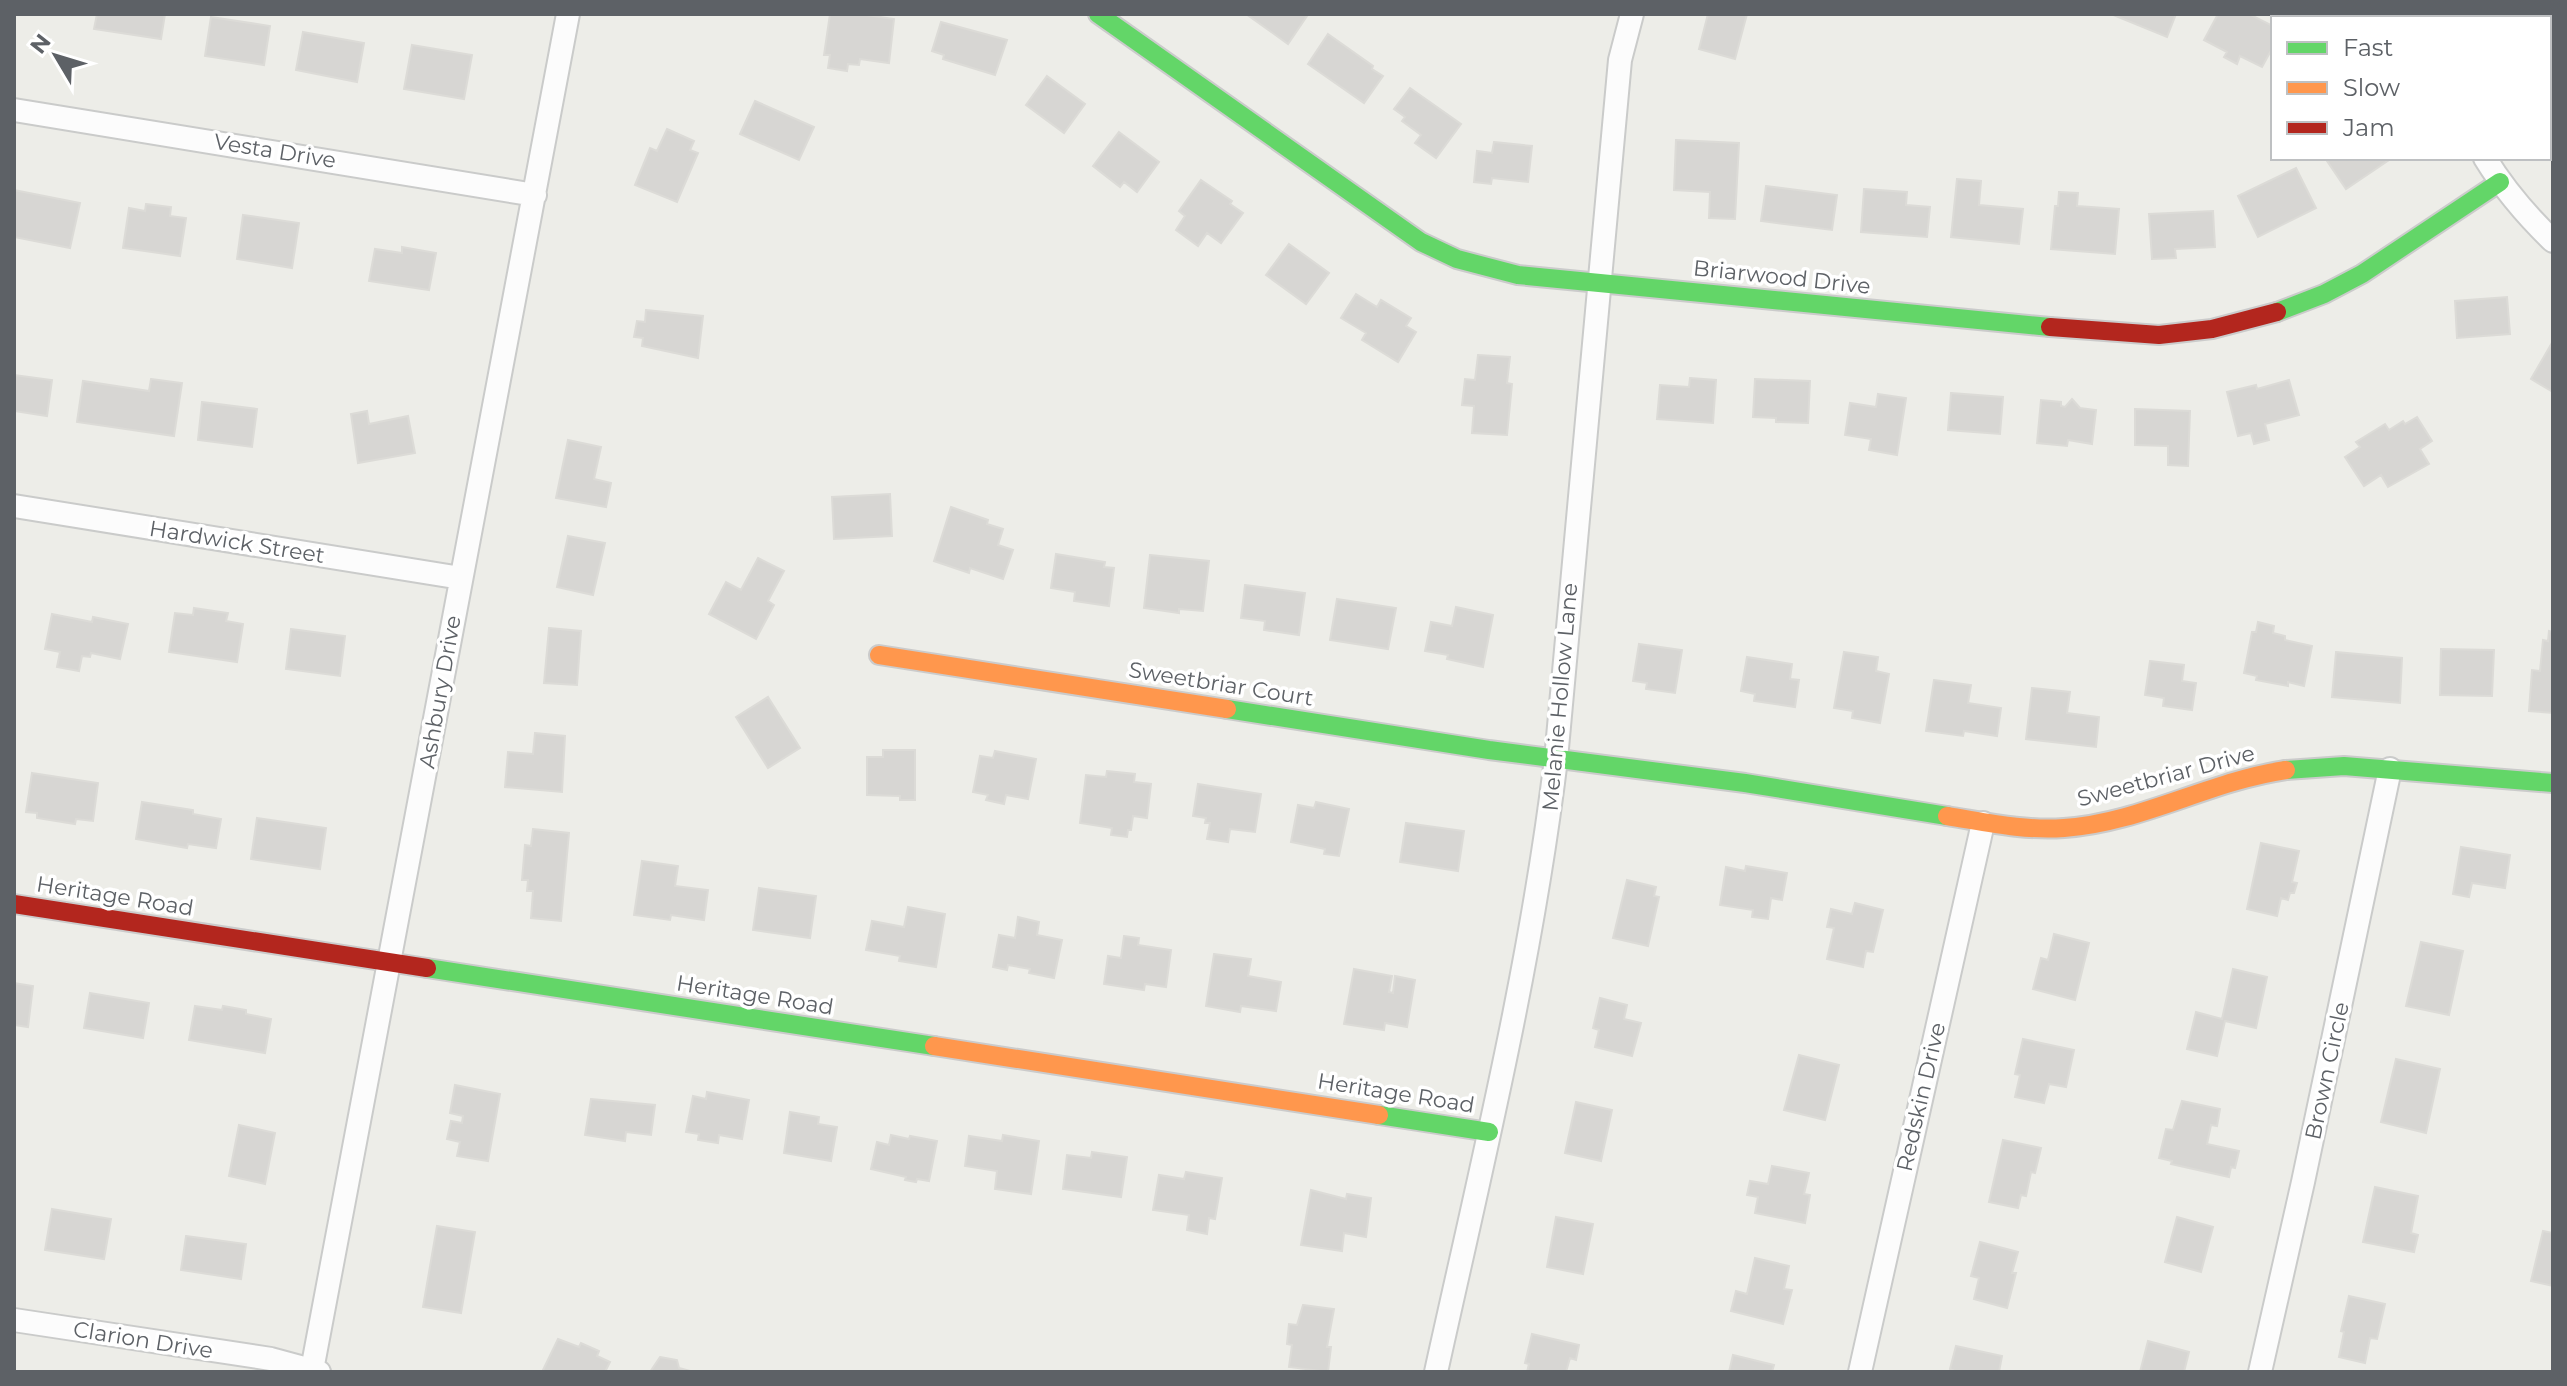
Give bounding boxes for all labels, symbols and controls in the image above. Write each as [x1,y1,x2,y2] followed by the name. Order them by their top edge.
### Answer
[16,16,96,96] north arrow
[2271,16,2551,160] legend
[25,29,57,59] text: N
[2343,33,2394,62] text: Fast
[2343,73,2400,102] text: Slow
[2342,113,2395,142] text: Jam
[212,128,338,174] street label: Vesta Drive
[1692,254,1872,300] street label: Briarwood Drive
[147,515,327,569] street label: Hardwick Street
[1537,582,1583,812] street label: Melanie Hollow Lane
[413,613,467,771] street label: Ashbury Drive
[1127,656,1315,712] street label: Sweetbriar Court
[2074,739,2258,813] street label: Sweetbriar Drive
[35,870,195,922] street label: Heritage Road
[675,969,835,1021] street label: Heritage Road
[2299,1000,2355,1142] street label: Brown Circle
[1891,1020,1951,1174] street label: Redskin Drive
[1316,1067,1476,1119] street label: Heritage Road
[71,1316,215,1364] street label: Clarion Drive

